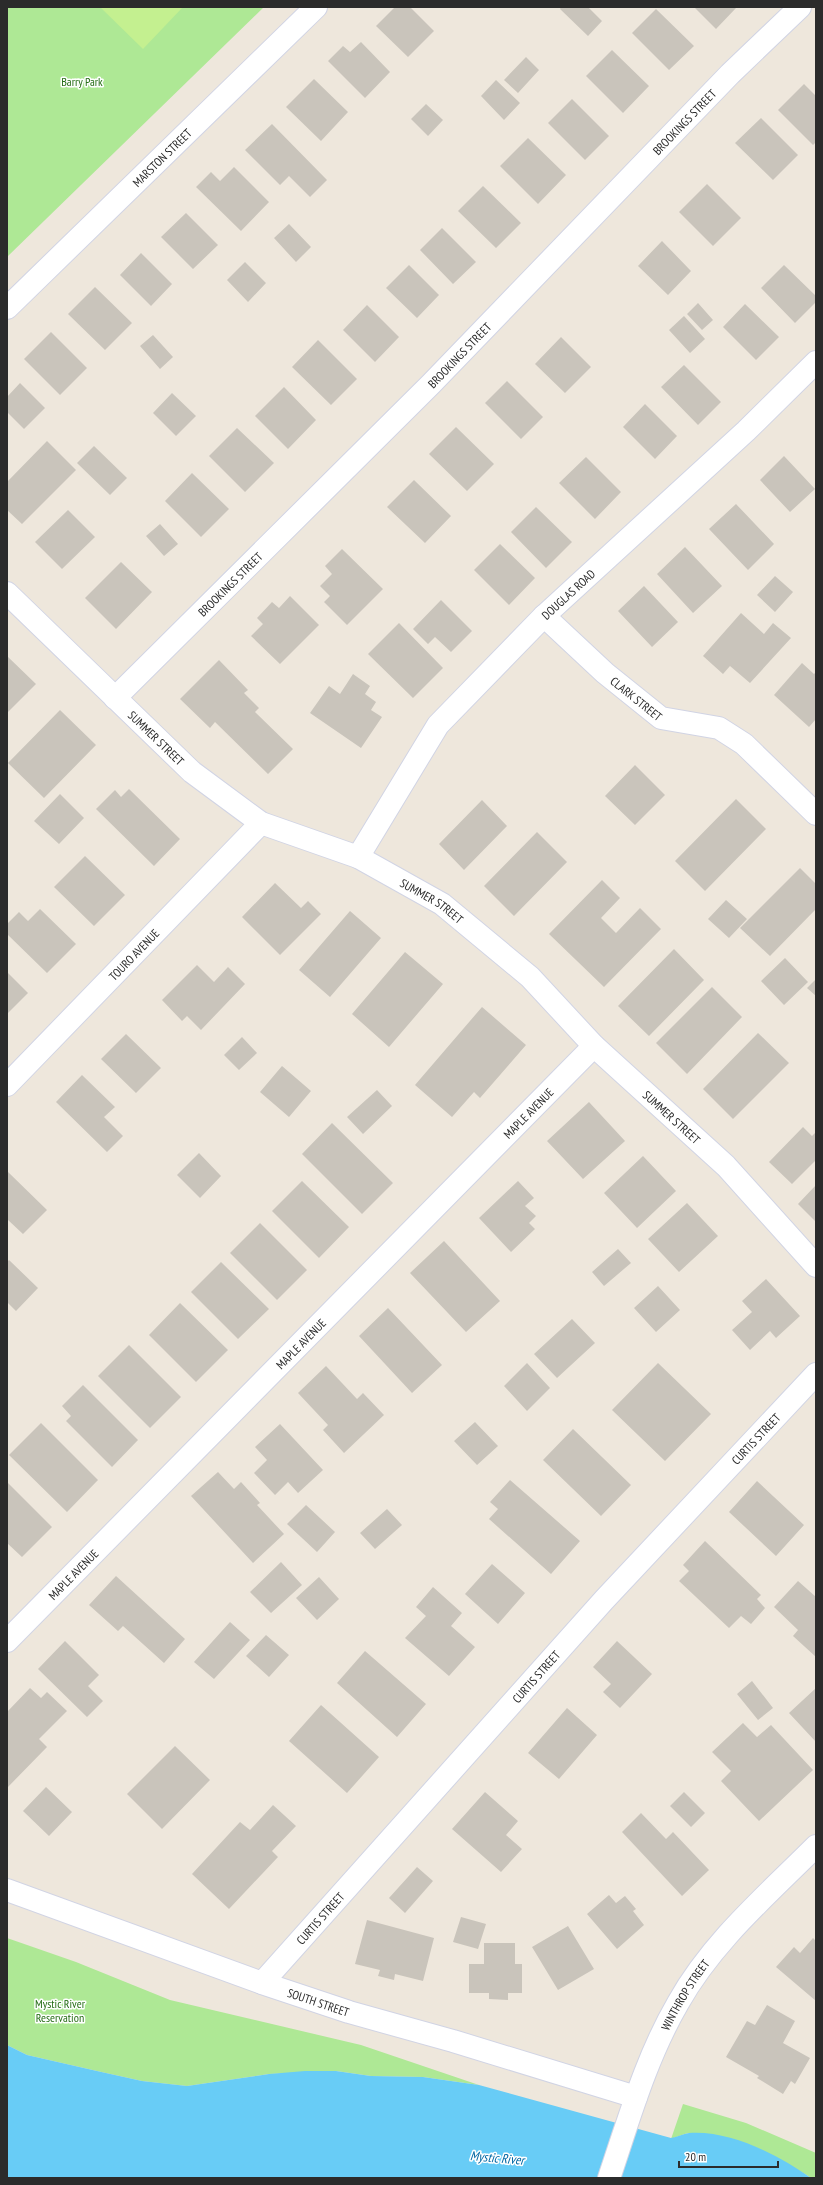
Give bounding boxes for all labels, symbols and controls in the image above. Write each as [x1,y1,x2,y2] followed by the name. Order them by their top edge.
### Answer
[61,74,103,89] park label: Barry Park
[649,85,719,157] street label: BROOKINGS STREET
[129,125,195,189] street label: MARSTON STREET
[424,319,494,391] street label: BROOKINGS STREET
[194,548,266,619] street label: BROOKINGS STREET
[538,566,598,622] street label: DOUGLAS ROAD
[608,673,666,724] street label: CLARK STREET
[125,707,188,769] street label: SUMMER STREET
[398,875,467,927] street label: SUMMER STREET
[105,925,162,983] street label: TOURO AVENUE
[500,1084,556,1141] street label: MAPLE AVENUE
[640,1087,704,1147] street label: SUMMER STREET
[272,1315,329,1372] street label: MAPLE AVENUE
[728,1409,784,1467] street label: CURTIS STREET
[45,1546,101,1602] street label: MAPLE AVENUE
[509,1647,563,1706] street label: CURTIS STREET
[293,1888,348,1947] street label: CURTIS STREET
[657,1956,713,2033] street label: WINTHROP STREET
[286,1985,352,2019] street label: SOUTH STREET
[35,1996,86,2025] park label: Mystic River Reservation
[679,2143,778,2169] scale bar
[469,2147,527,2169] water label: Mystic River
[685,2149,706,2164] text: 20 m

